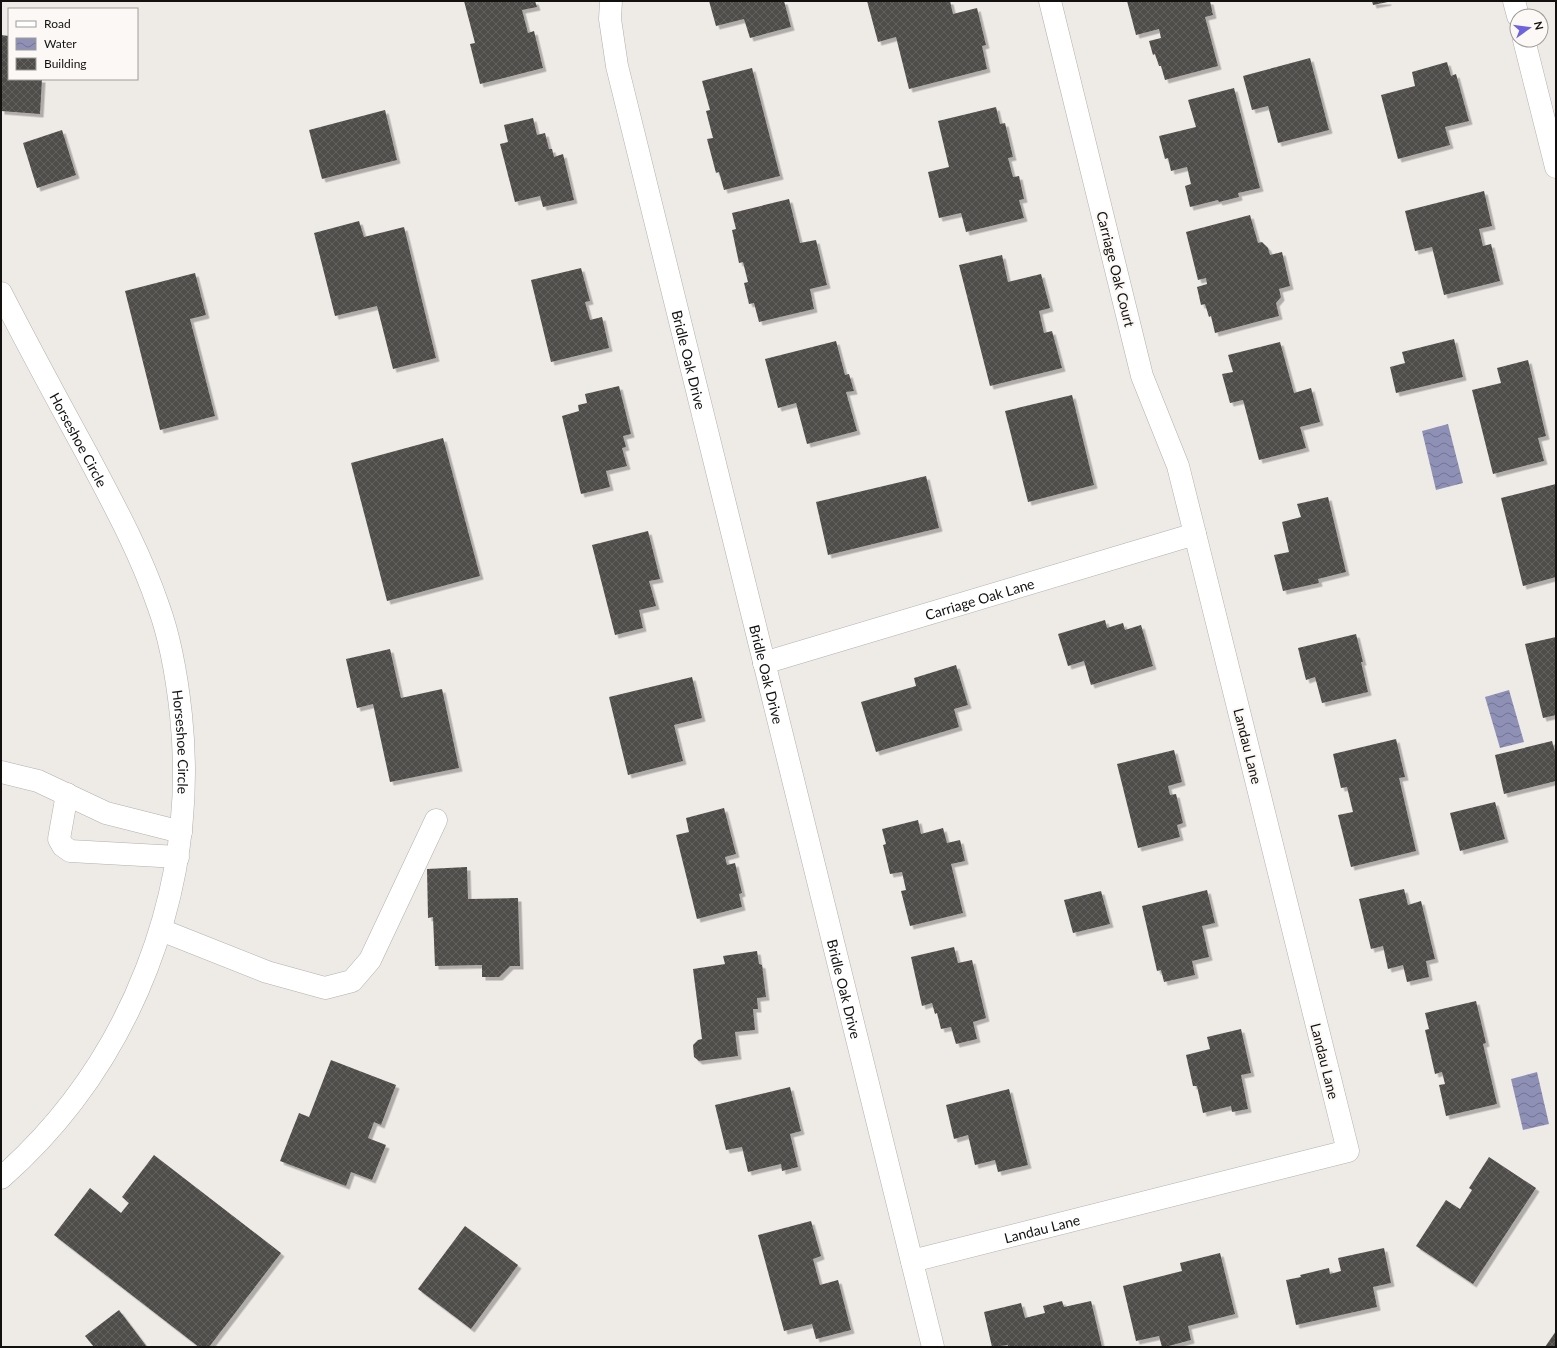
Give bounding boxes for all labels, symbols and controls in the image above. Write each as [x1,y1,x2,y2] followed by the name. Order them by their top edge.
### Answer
[8,8,138,80] legend
[1509,8,1549,48] north arrow
[44,16,71,31] text: Road
[1532,20,1547,31] text: N
[44,36,77,51] text: Water
[44,56,87,71] text: Building
[1093,209,1139,329] street label: Carriage Oak Court
[669,308,710,411] street label: Bridle Oak Drive
[47,389,111,490] street label: Horseshoe Circle
[923,574,1036,623] street label: Carriage Oak Lane
[747,623,787,726] street label: Bridle Oak Drive
[169,689,192,794] street label: Horseshoe Circle
[1230,706,1266,786] street label: Landau Lane
[824,937,865,1040] street label: Bridle Oak Drive
[1307,1021,1343,1101] street label: Landau Lane
[1002,1210,1082,1246] street label: Landau Lane

